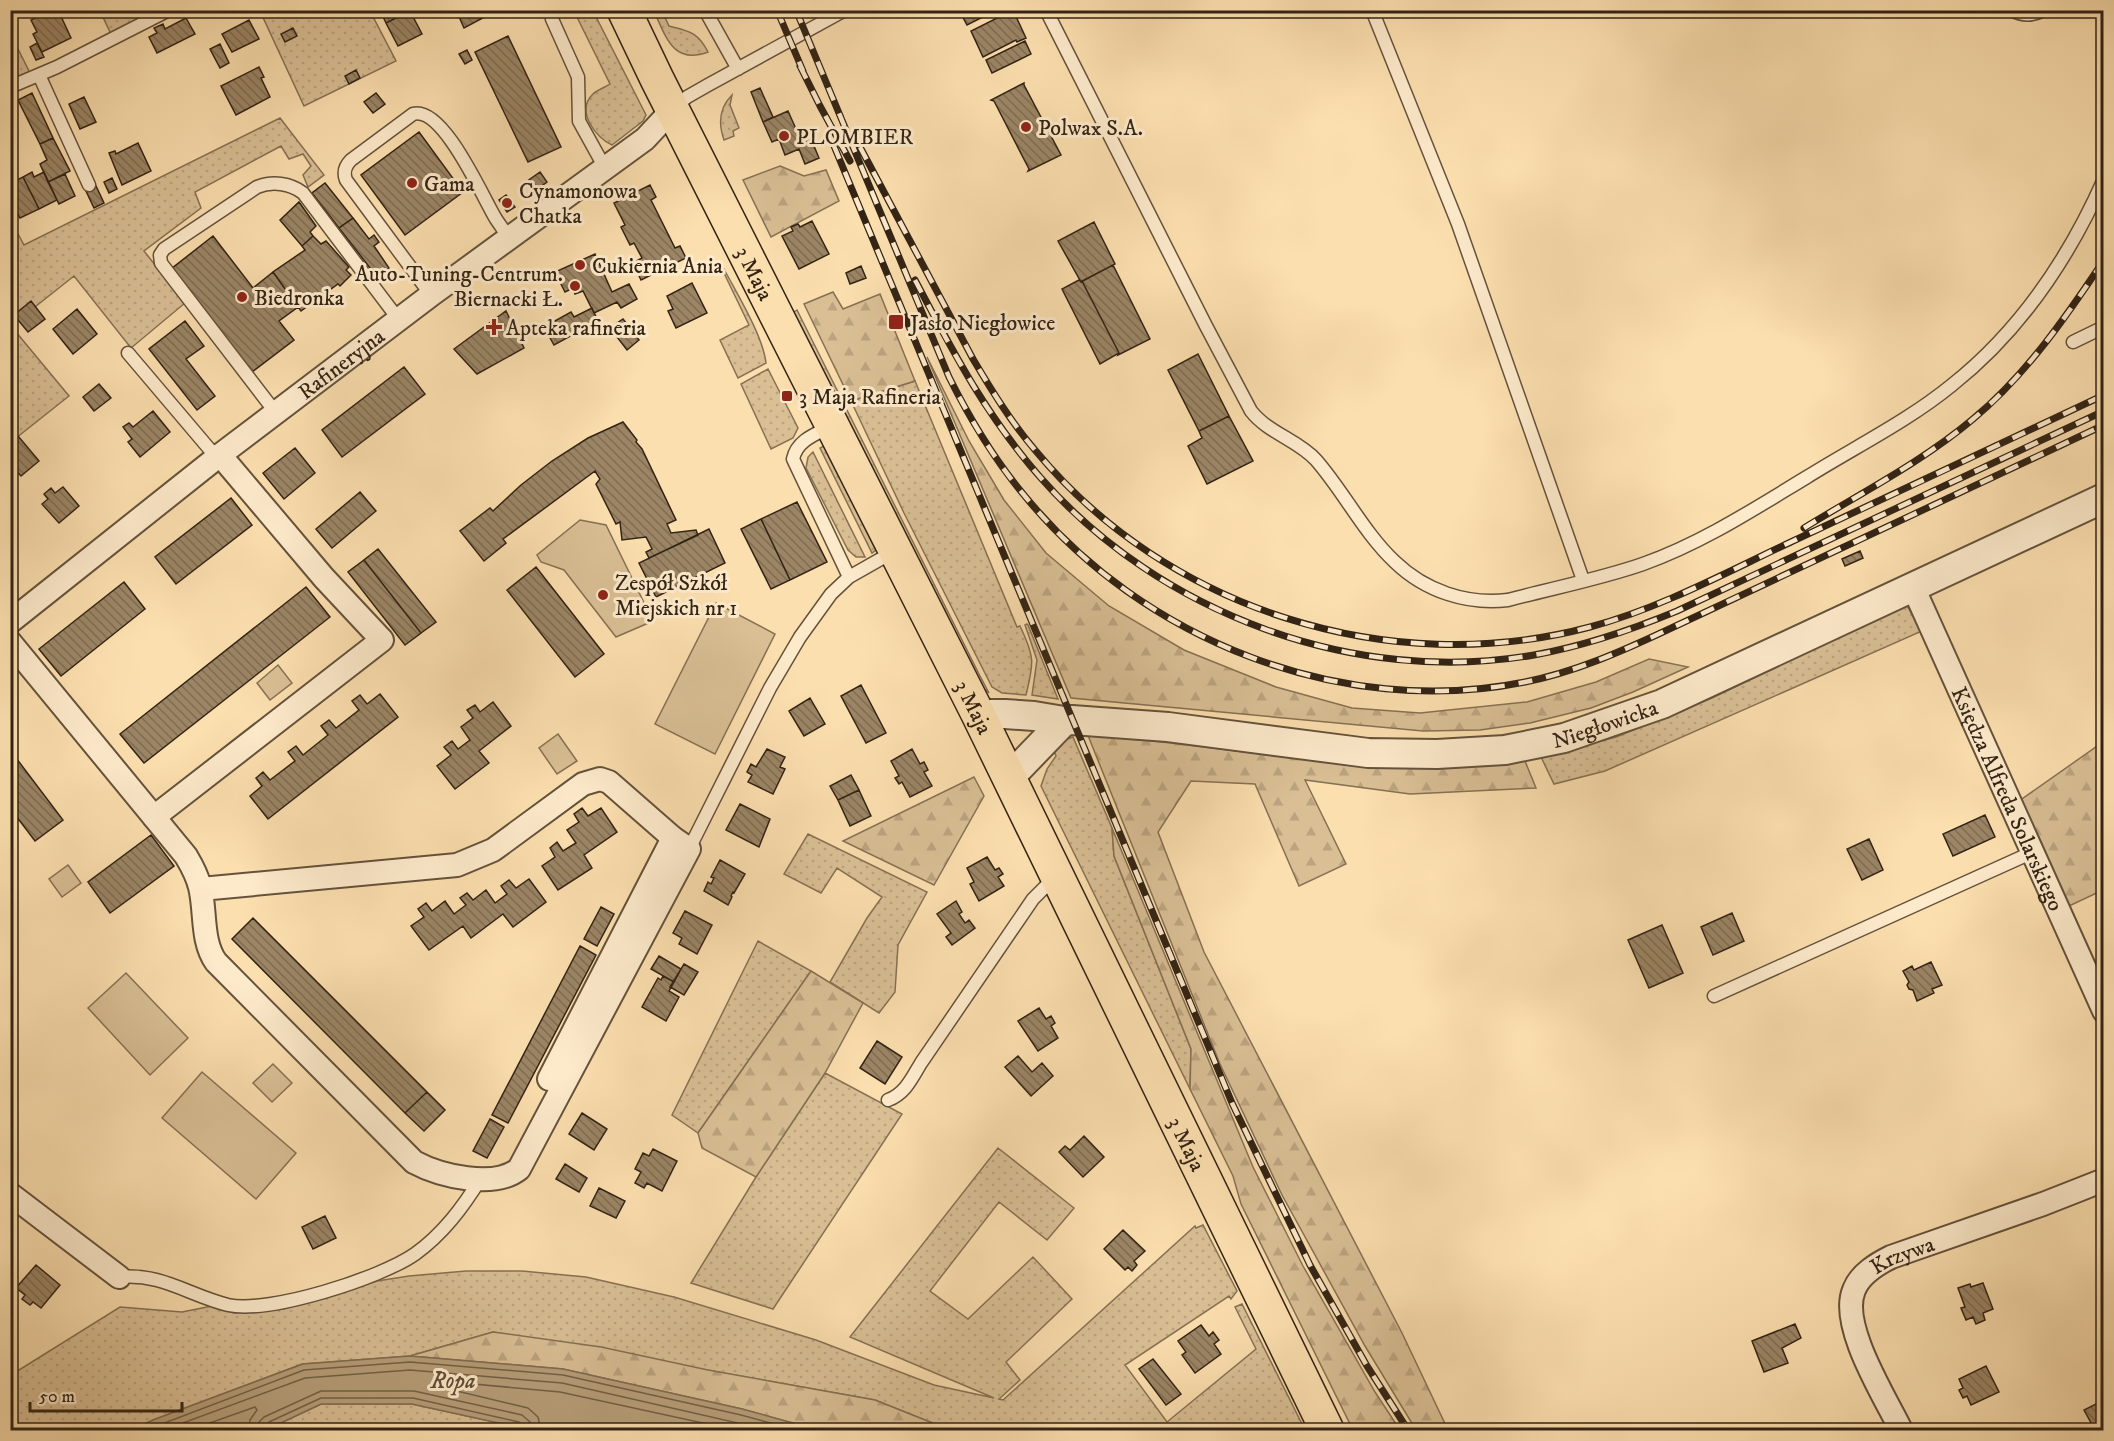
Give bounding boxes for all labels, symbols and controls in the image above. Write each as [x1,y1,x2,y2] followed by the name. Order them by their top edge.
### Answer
[1038,115,1143,142] place label: Polwax S.A.
[1019,120,1033,134] marker: Polwax S.A.
[796,124,914,151] place label: PLOMBIER
[777,129,791,143] marker: PLOMBIER
[424,171,475,198] place label: Gama
[405,176,419,190] marker: Gama
[519,178,638,230] place label: Cynamonowa Chatka
[500,196,514,210] marker: Cynamonowa Chatka
[729,242,779,306] street label: 3 Maja
[592,253,724,280] place label: Cukiernia Ania
[573,258,587,272] marker: Cukiernia Ania
[355,261,563,313] place label: Auto-Tuning-Centrum. Biernacki Ł.
[568,279,582,293] marker: Auto-Tuning-Centrum. Biernacki Ł.
[254,285,345,312] place label: Biedronka
[235,290,249,304] marker: Biedronka
[908,310,1055,337] place label: Jasło Niegłowice
[887,313,905,331] marker: Jasło Niegłowice
[506,315,646,342] place label: Apteka rafineria
[487,320,501,334] marker: Apteka rafineria
[293,323,391,406] street label: Rafineryjna
[799,384,942,411] place label: 3 Maja Rafineria
[780,389,794,403] marker: 3 Maja Rafineria
[615,570,737,622] place label: Zespół Szkół Miejskich nr 1
[596,588,610,602] marker: Zespół Szkół Miejskich nr 1
[948,676,998,740] street label: 3 Maja
[1945,683,2069,915] street label: Księdza Alfreda Solarskiego
[1550,694,1662,755] street label: Niegłowicka
[1161,1113,1211,1176] street label: 3 Maja
[1865,1231,1939,1281] street label: Krzywa
[429,1366,476,1396] water label: Ropa
[30,1375,182,1413] scale bar
[39,1386,75,1408] text: 50 m

